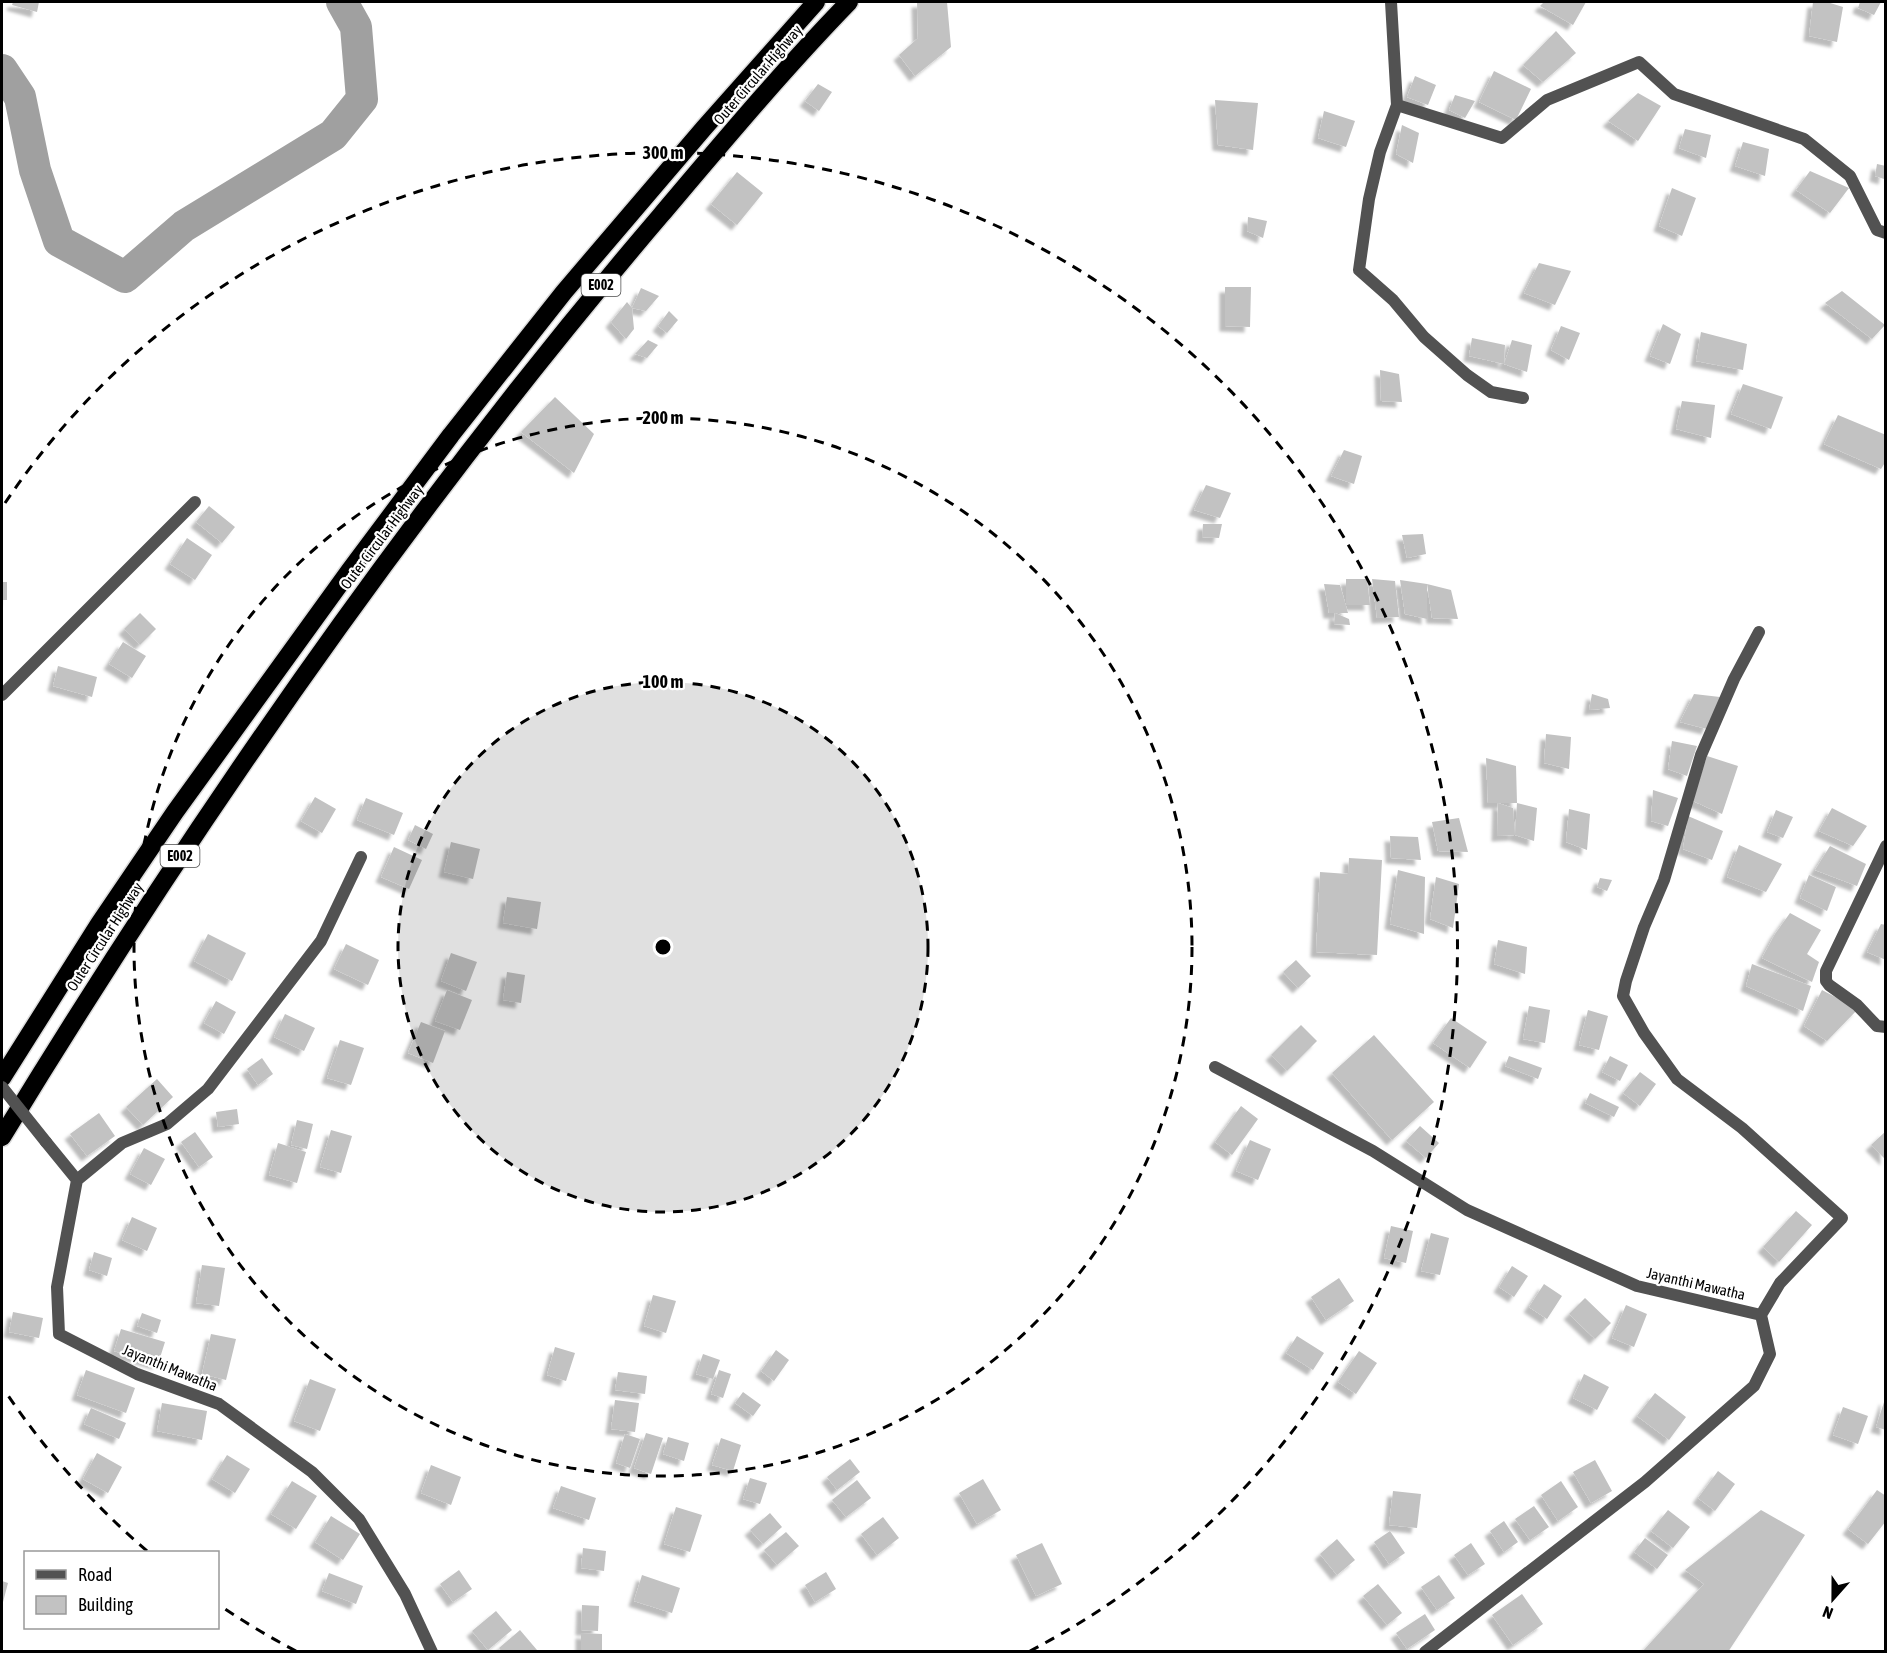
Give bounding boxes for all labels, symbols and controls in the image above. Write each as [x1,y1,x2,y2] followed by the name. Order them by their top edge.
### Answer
[710,21,805,128] street label: Outer Circular Highway
[643,142,683,163] text: 300 m
[582,274,620,296] road number: E002
[643,407,683,428] text: 200 m
[337,481,426,592] street label: Outer Circular Highway
[643,671,683,692] text: 100 m
[160,845,200,867] road number: E002
[63,879,146,994] street label: Outer Circular Highway
[653,937,673,957] centre of rings
[1645,1264,1747,1303] street label: Jayanthi Mawatha
[120,1341,220,1394] street label: Jayanthi Mawatha
[24,1551,219,1629] legend
[78,1564,112,1585] text: Road
[1803,1569,1863,1629] north arrow
[78,1594,133,1615] text: Building
[1820,1603,1835,1623] text: N

